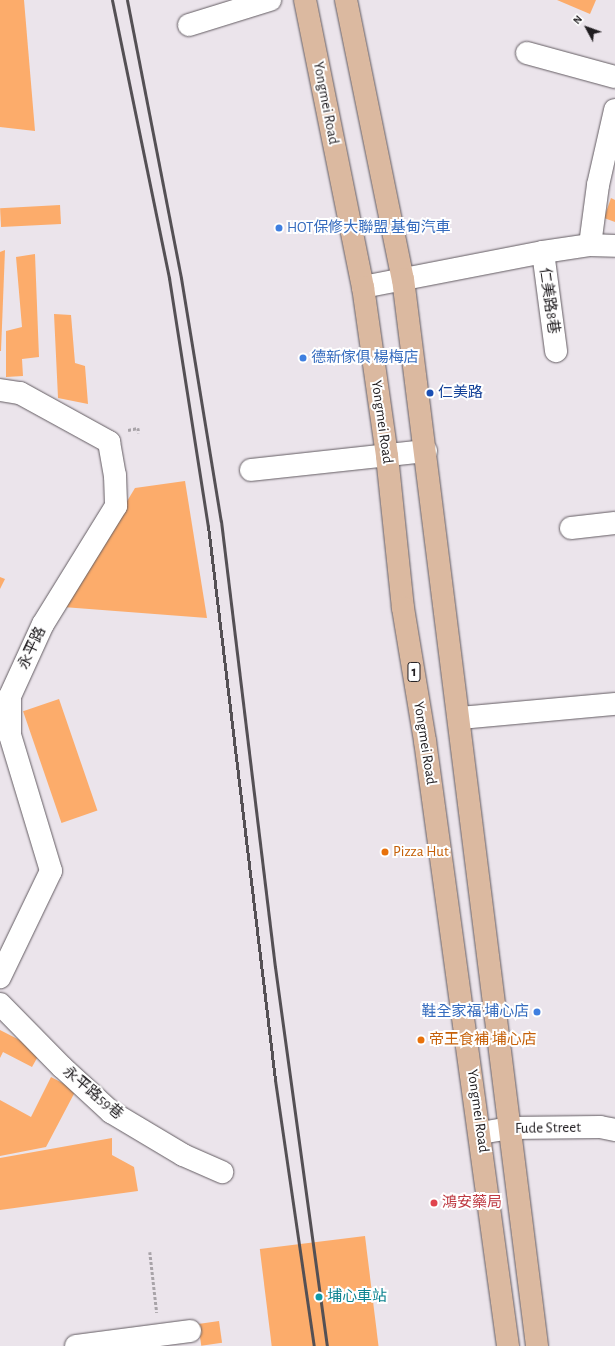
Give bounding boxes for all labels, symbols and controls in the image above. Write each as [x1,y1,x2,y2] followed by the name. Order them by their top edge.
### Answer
[567,8,607,48] north arrow
[571,13,584,26] text: N
[309,60,343,146] street label: Yongmei Road
[287,219,451,237] place label: HOT保修大聯盟 基甸汽車
[274,223,284,233] marker: HOT保修大聯盟 基甸汽車
[535,267,563,335] street label: 仁美路8巷
[311,349,418,367] place label: 德新傢俱 楊梅店
[298,353,308,363] marker: 德新傢俱 楊梅店
[367,379,397,465] street label: Yongmei Road
[438,384,483,402] place label: 仁美路
[425,388,435,398] marker: 仁美路
[14,624,50,672] street label: 永平路
[407,660,421,684] road number: 1
[410,700,440,786] street label: Yongmei Road
[393,843,449,861] place label: Pizza Hut
[380,847,390,857] marker: Pizza Hut
[422,1003,529,1021] place label: 鞋全家福 埔心店
[532,1007,542,1017] marker: 鞋全家福 埔心店
[429,1031,536,1049] place label: 帝王食補 埔心店
[416,1035,426,1045] marker: 帝王食補 埔心店
[59,1063,127,1123] street label: 永平路59巷
[463,1068,493,1154] street label: Yongmei Road
[515,1118,581,1138] street label: Fude Street
[442,1194,502,1212] place label: 鴻安藥局
[429,1198,439,1208] marker: 鴻安藥局
[327,1288,387,1306] place label: 埔心車站
[314,1292,324,1302] marker: 埔心車站

